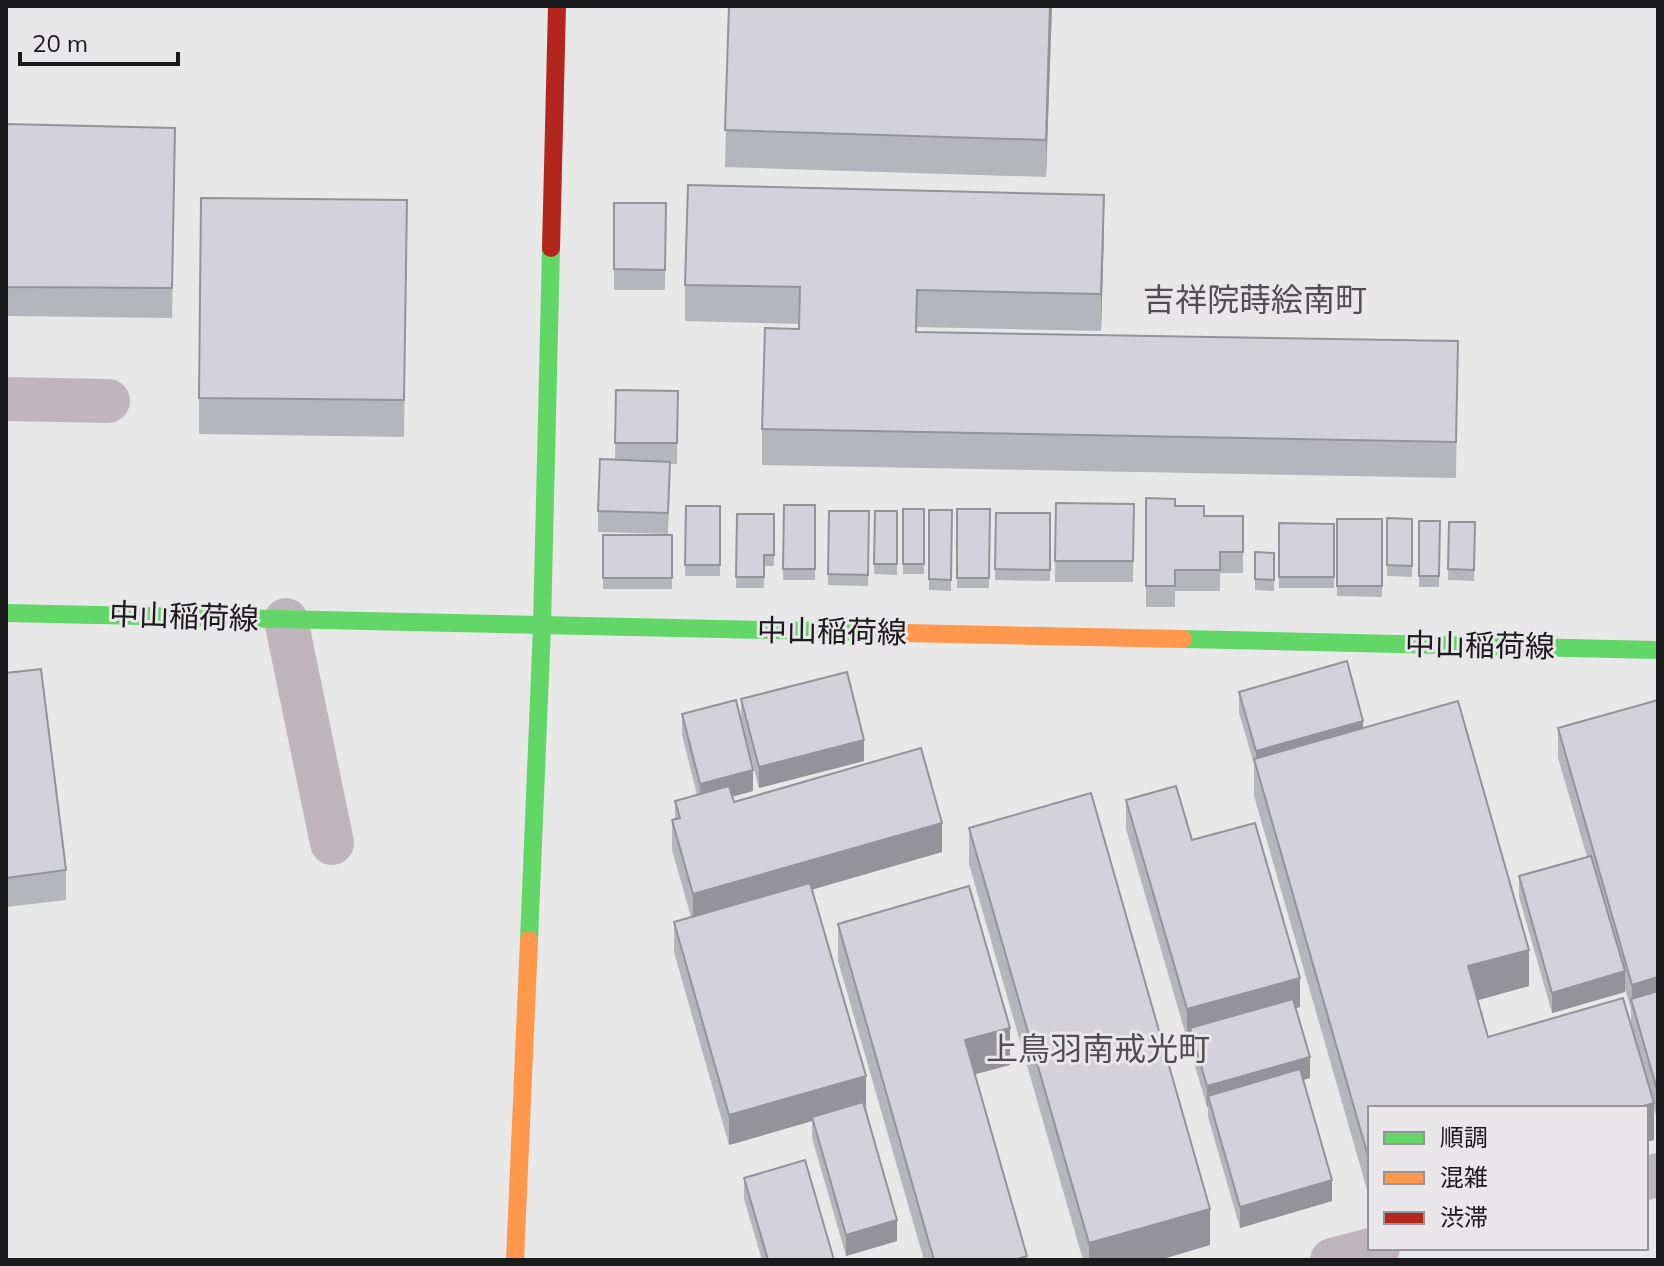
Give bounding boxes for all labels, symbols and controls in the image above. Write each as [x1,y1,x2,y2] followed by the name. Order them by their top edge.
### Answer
[20,16,178,66] scale bar
[32,28,88,58] text: 20 m
[1143,279,1367,319] district label: 吉祥院蒔絵南町
[108,594,260,638] street label: 中山稲荷線
[757,611,907,651] street label: 中山稲荷線
[1405,625,1555,665] street label: 中山稲荷線
[986,1028,1210,1068] district label: 上鳥羽南戒光町
[1368,1106,1648,1250] legend
[1440,1122,1488,1152] text: 順調
[1440,1162,1488,1192] text: 混雑
[1440,1202,1488,1232] text: 渋滞

